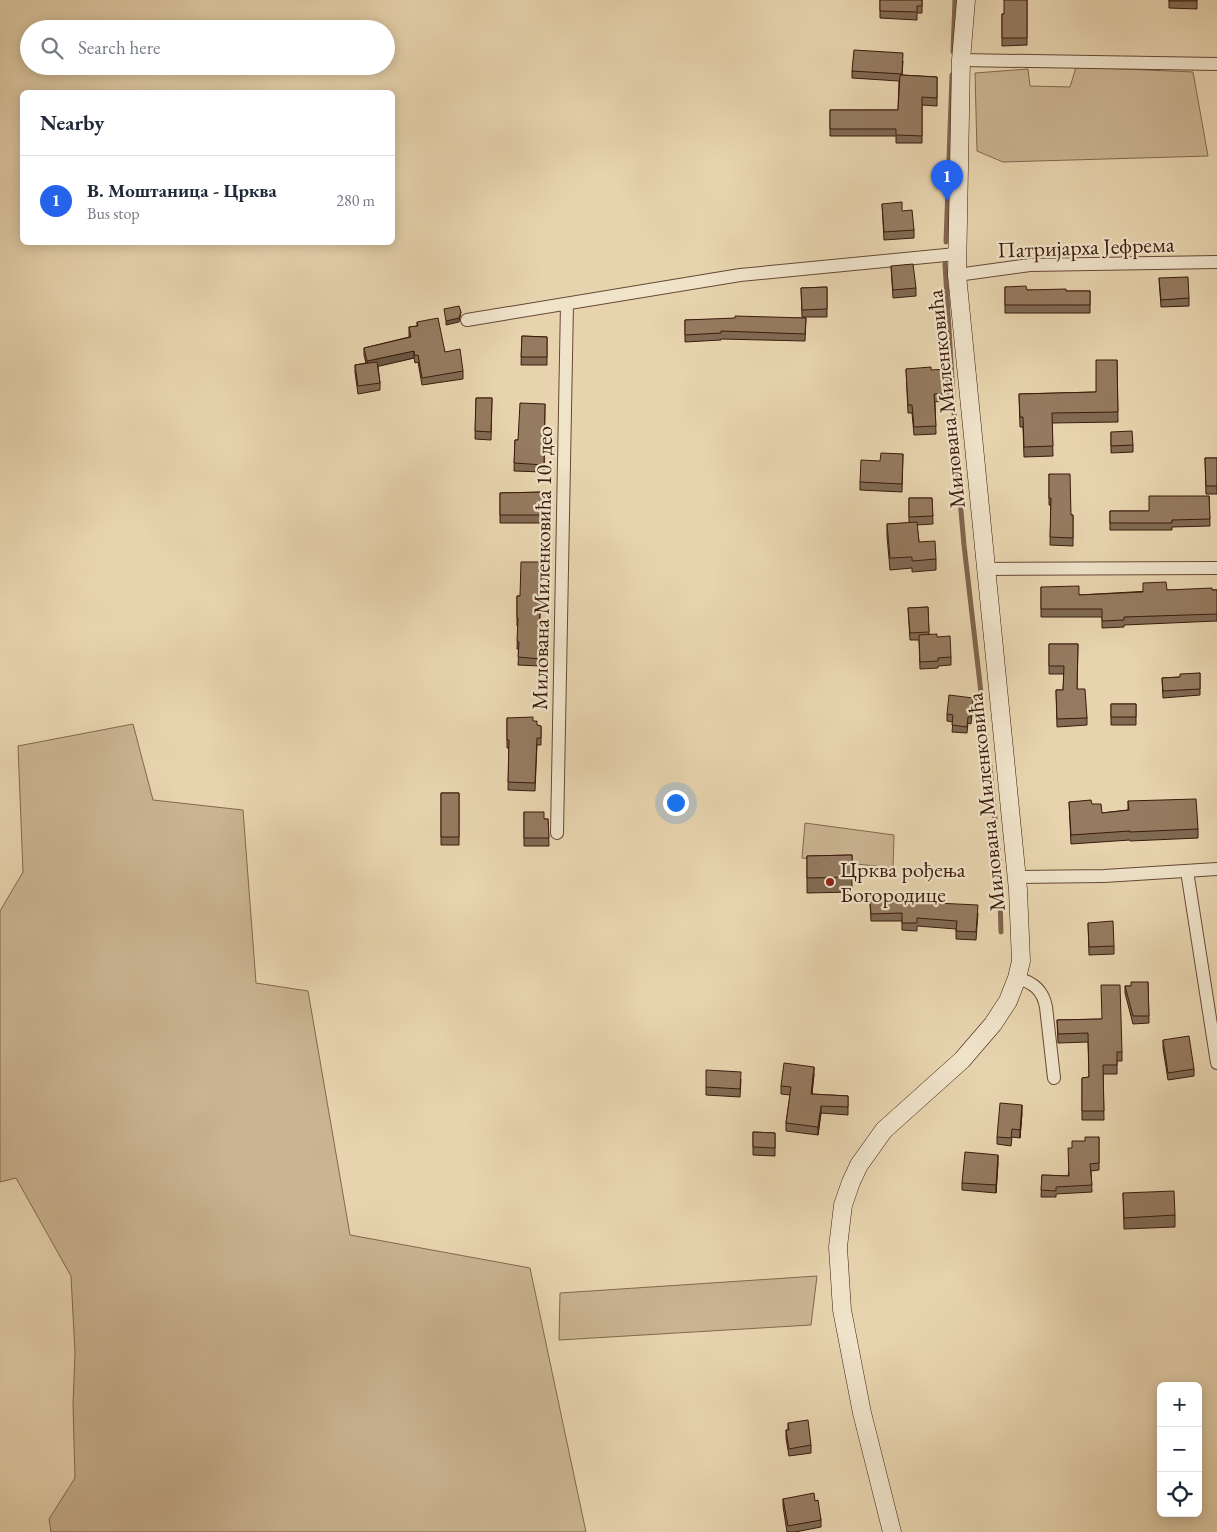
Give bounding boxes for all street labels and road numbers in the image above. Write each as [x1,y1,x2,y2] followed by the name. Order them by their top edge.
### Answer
[997,229,1175,265] street label: Патријарха Јефрема
[920,288,972,510] street label: Милована Миленковића
[525,426,559,710] street label: Милована Миленковића 10. део
[960,691,1012,913] street label: Милована Миленковића

